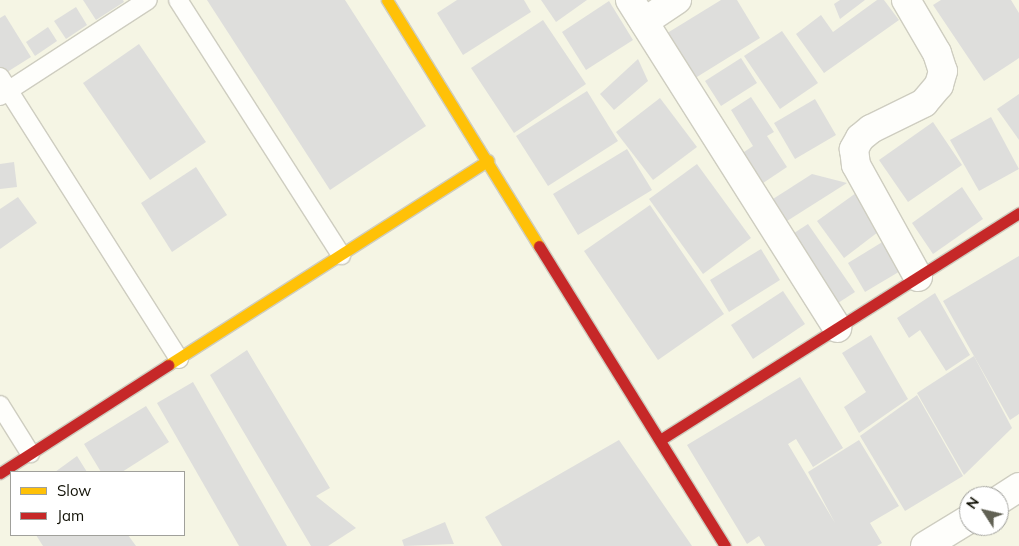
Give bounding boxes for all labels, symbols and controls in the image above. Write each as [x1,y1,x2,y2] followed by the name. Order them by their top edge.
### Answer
[10,471,185,536] legend
[57,481,91,500] text: Slow
[959,486,1009,536] north arrow
[962,493,983,512] text: N
[57,506,84,525] text: Jam

